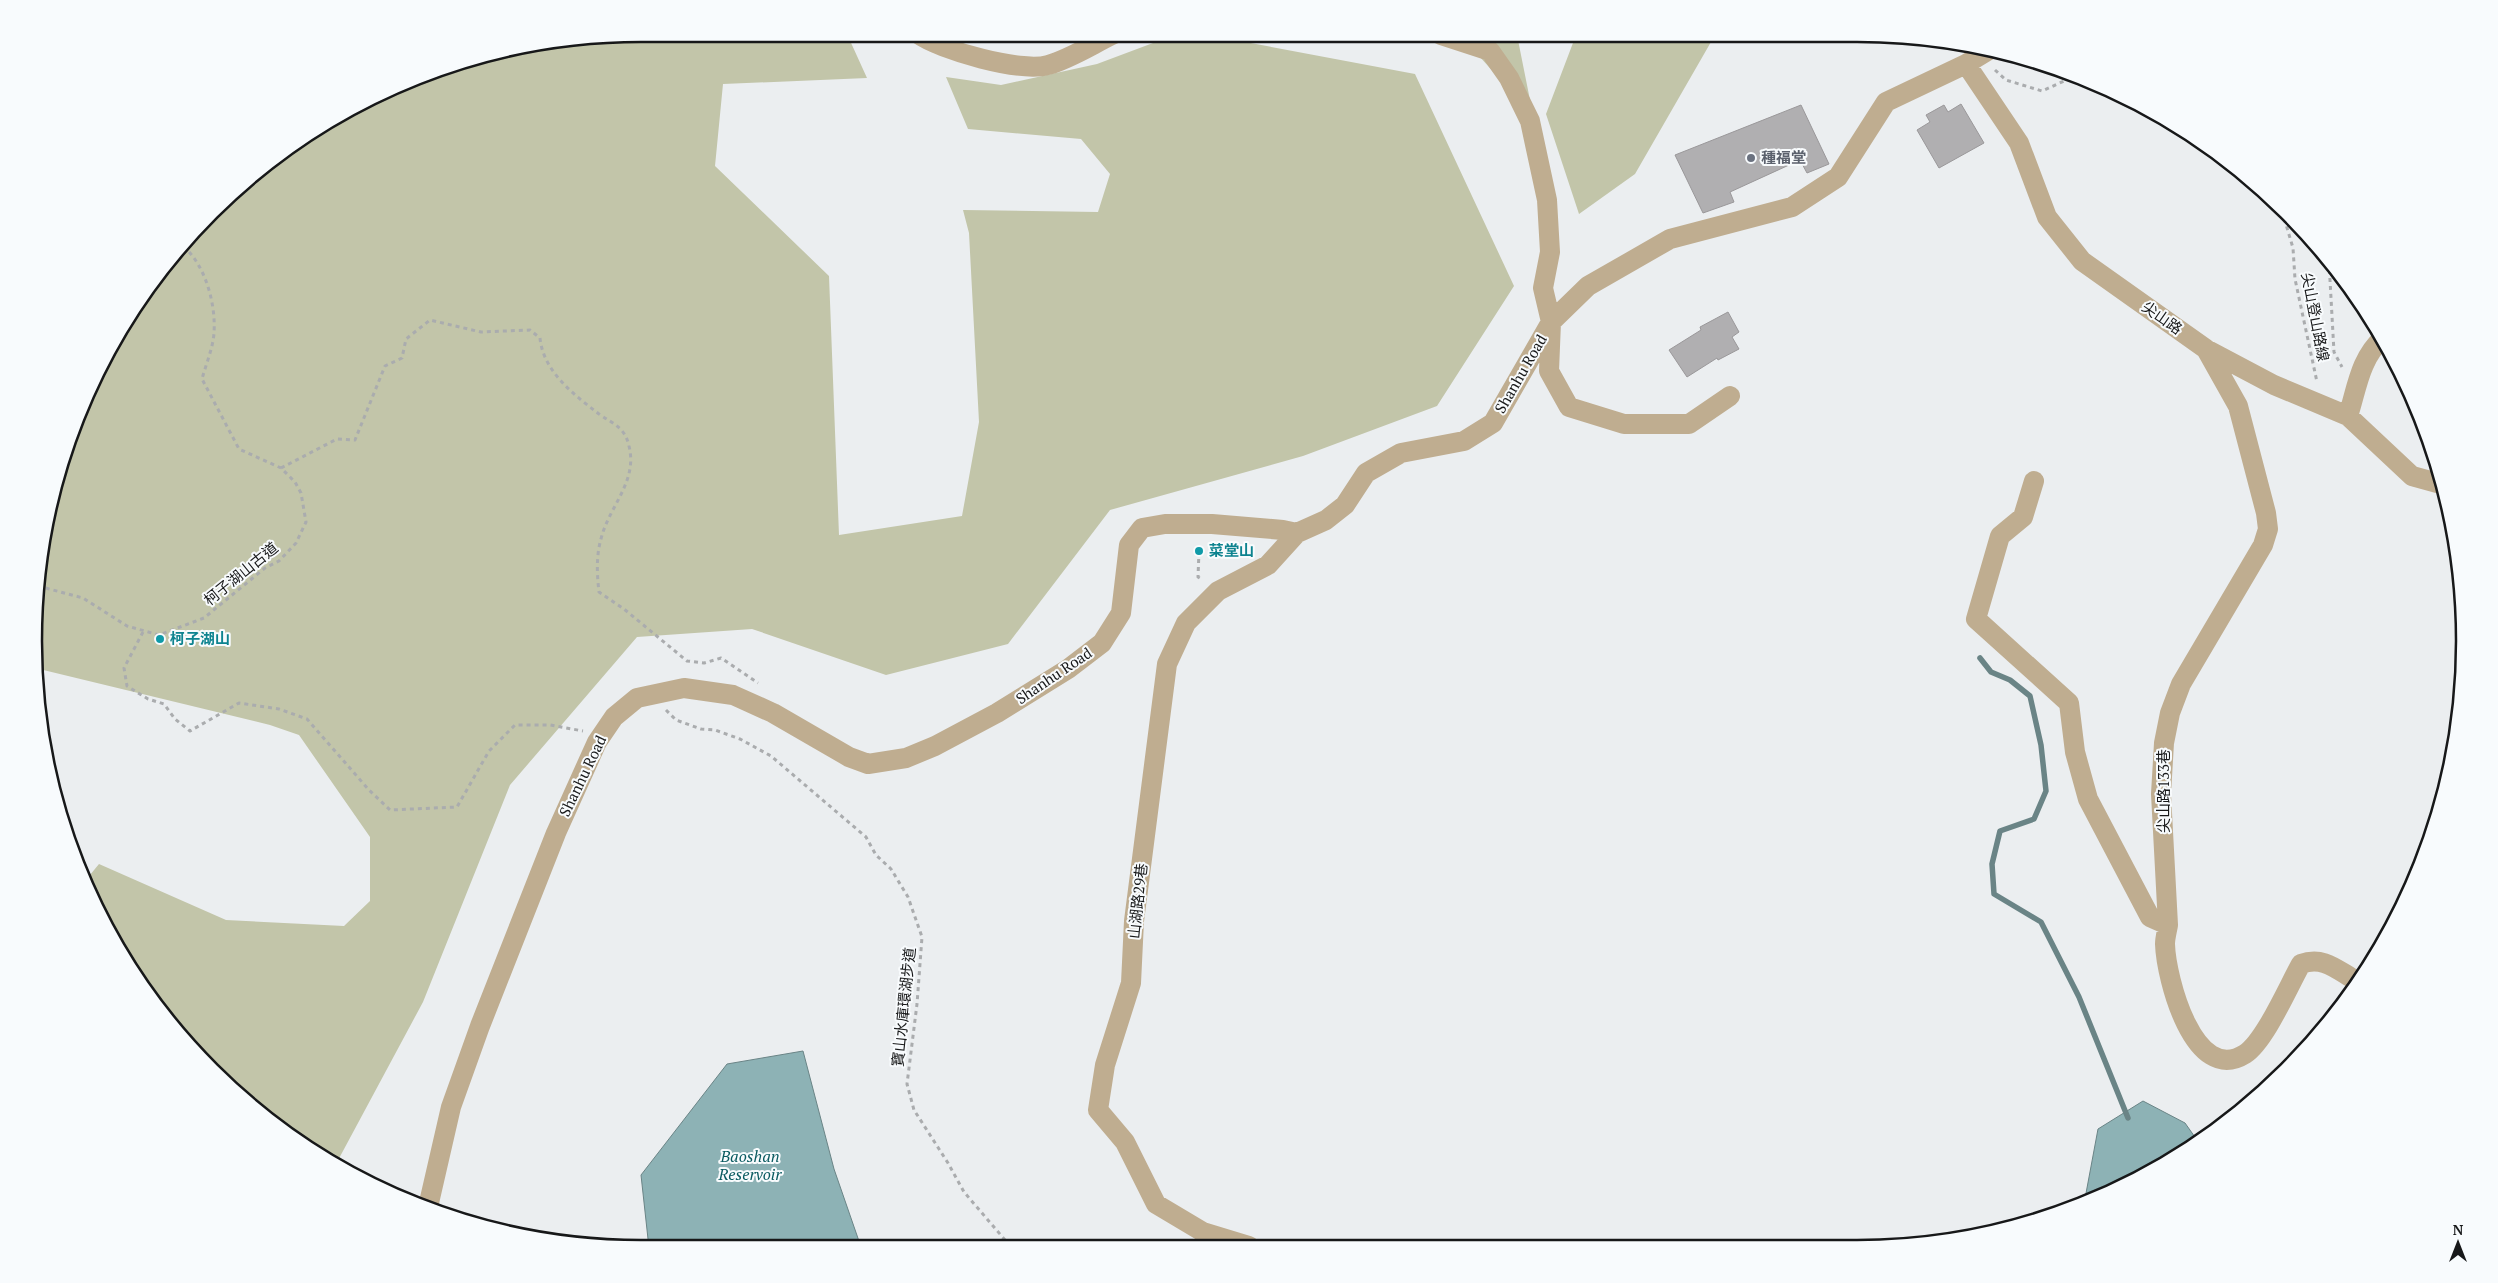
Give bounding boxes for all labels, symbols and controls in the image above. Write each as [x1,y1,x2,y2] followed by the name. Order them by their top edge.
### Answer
[1761,147,1806,167] place label: 種福堂
[1745,152,1757,164] marker: 種福堂
[2298,271,2334,363] street label: 尖山登山路線
[2138,296,2187,338] street label: 尖山路
[1490,330,1551,417] street label: Shanhu Road
[199,537,282,609] street label: 柯子湖山古道
[1209,540,1254,560] place label: 菜堂山
[1193,545,1205,557] marker: 菜堂山
[170,628,230,648] place label: 柯子湖山
[154,633,166,645] marker: 柯子湖山
[1011,642,1095,708] street label: Shanhu Road
[554,732,610,819] street label: Shanhu Road
[2153,749,2173,833] street label: 尖山路133巷
[1123,862,1151,940] street label: 山湖路29巷
[887,946,919,1068] street label: 寶山水庫環湖步道
[718,1145,782,1185] water label: Baoshan Reservoir
[2433,1218,2483,1268] north arrow
[2453,1220,2464,1239] text: N

